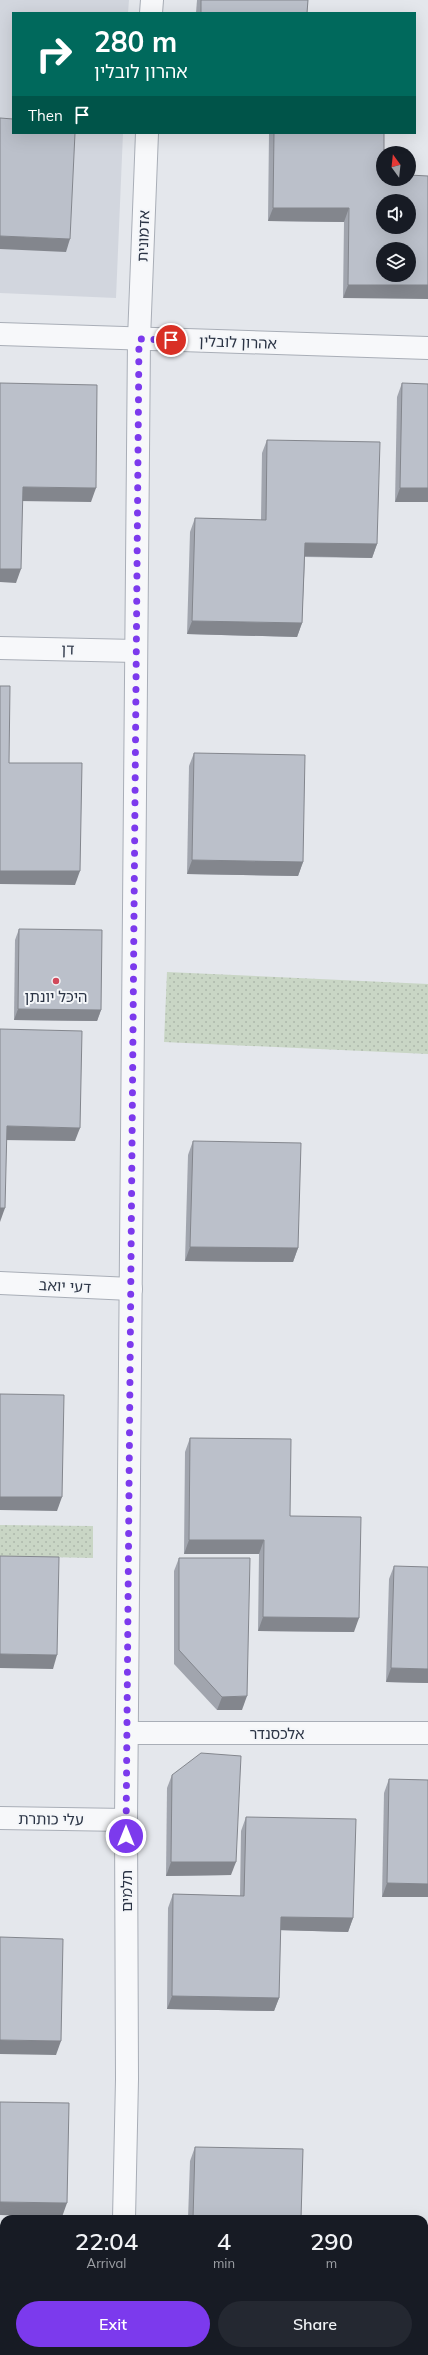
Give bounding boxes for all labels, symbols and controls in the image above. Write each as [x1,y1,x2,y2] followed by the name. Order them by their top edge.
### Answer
[94,24,177,59] text: 280 m
[28,28,80,80] icon: right
[94,60,188,83] text: אהרון לובלין
[71,104,93,126] icon: arrive
[28,106,63,125] text: Then
[376,146,416,186] north arrow
[376,146,416,282] map controls
[376,194,416,234] button: sound
[133,210,153,262] street label: אדמונית
[376,242,416,282] button: layers
[154,323,188,357] pin
[160,329,182,351] icon: arrive
[199,331,277,353] street label: אהרון לובלין
[61,639,75,659] street label: דן
[51,976,61,986] marker: היכל יונתן
[24,987,88,1006] place label: היכל יונתן
[38,1275,92,1297] street label: דעי יואב
[249,1724,305,1743] street label: אלכסנדר
[18,1809,84,1829] street label: עלי כותרת
[105,1815,147,1857] position arrow
[117,1870,136,1912] street label: תלמים
[75,2226,138,2256] text: 22:04
[217,2226,231,2256] text: 4
[310,2226,353,2256] text: 290
[87,2255,126,2271] text: Arrival
[213,2255,235,2271] text: min
[326,2255,337,2271] text: m
[16,2301,210,2347] button: Exit
[218,2301,412,2347] button: Share

